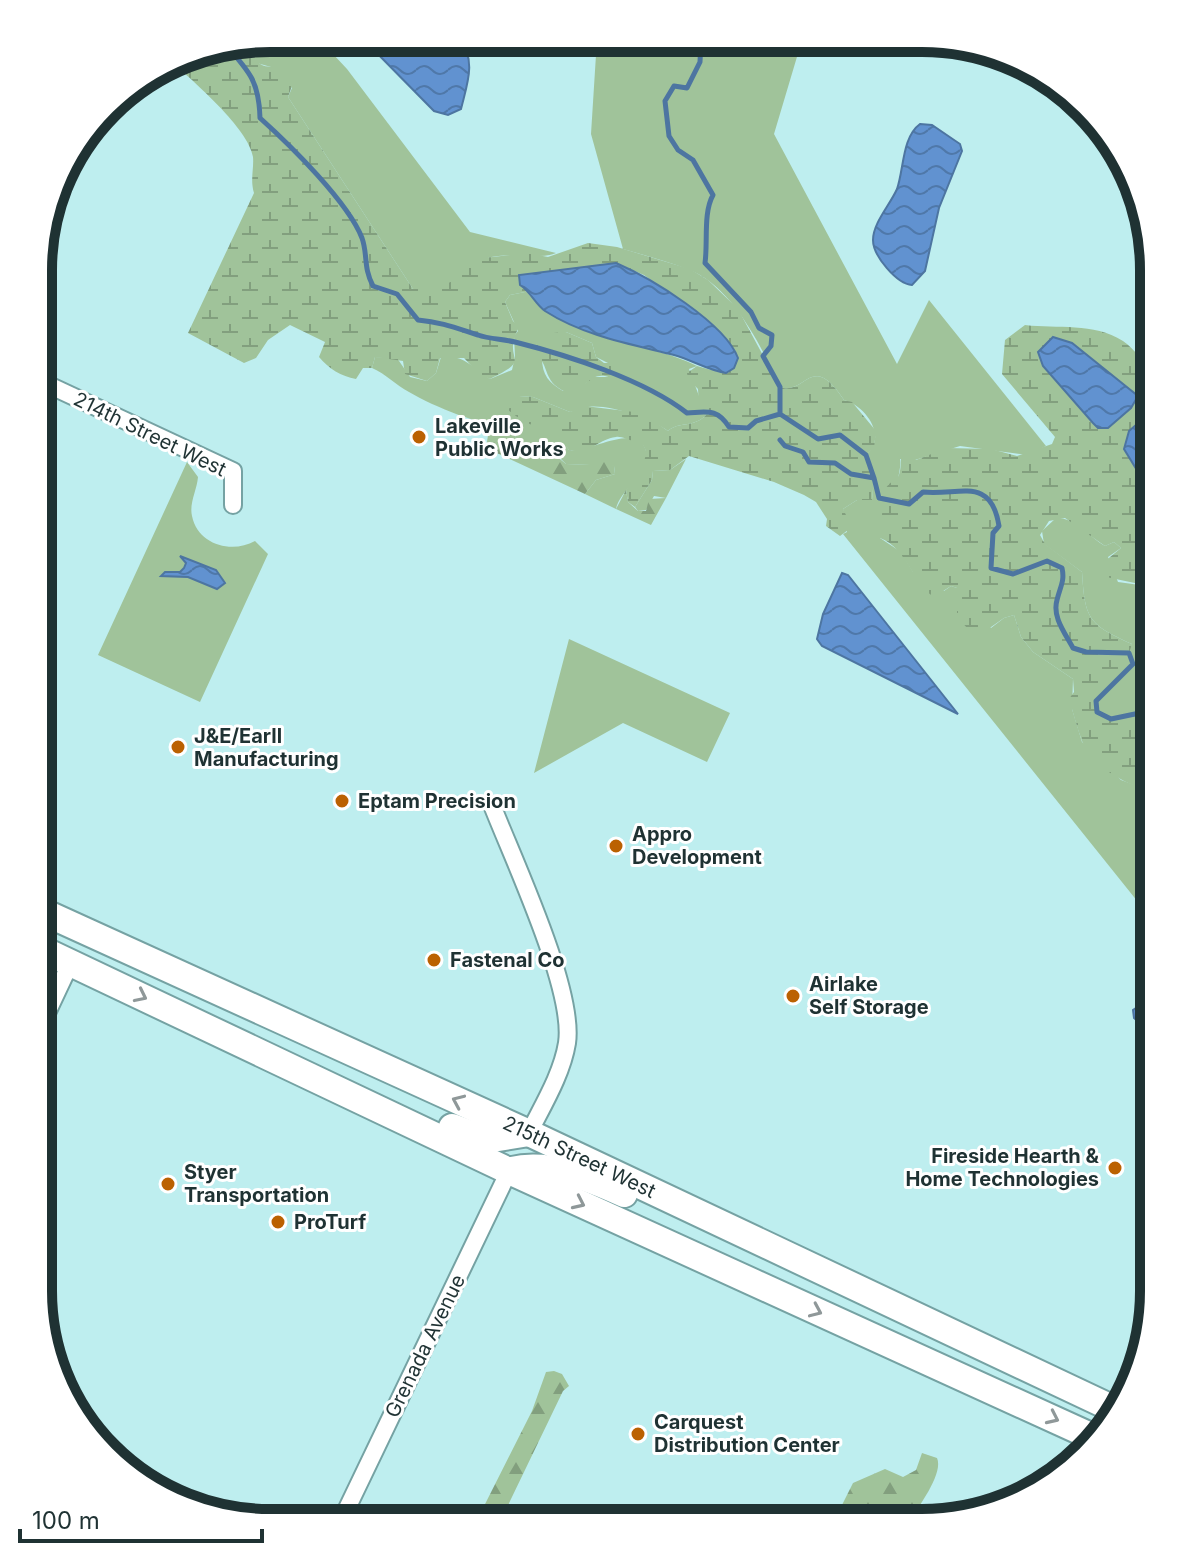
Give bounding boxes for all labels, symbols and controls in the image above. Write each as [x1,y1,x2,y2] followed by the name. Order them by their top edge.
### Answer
[70,387,231,482] street label: 214th Street West
[435,414,564,461] place label: Lakeville Public Works
[410,428,428,446] marker: Lakeville Public Works
[194,724,339,771] place label: J&E/Earll Manufacturing
[169,738,187,756] marker: J&E/Earll Manufacturing
[358,789,516,813] place label: Eptam Precision
[333,792,351,810] marker: Eptam Precision
[632,822,762,869] place label: Appro Development
[607,837,625,855] marker: Appro Development
[450,948,565,972] place label: Fastenal Co
[425,951,443,969] marker: Fastenal Co
[809,972,929,1019] place label: Airlake Self Storage
[133,986,147,1002] one-way arrow
[784,987,802,1005] marker: Airlake Self Storage
[452,1094,466,1110] one-way arrow
[499,1111,660,1203] street label: 215th Street West
[905,1144,1100,1191] place label: Fireside Hearth & Home Technologies
[1106,1159,1124,1177] marker: Fireside Hearth & Home Technologies
[184,1160,329,1207] place label: Styer Transportation
[159,1175,177,1193] marker: Styer Transportation
[571,1193,586,1209] one-way arrow
[294,1210,366,1234] place label: ProTurf
[269,1213,287,1231] marker: ProTurf
[380,1271,470,1421] street label: Grenada Avenue
[808,1302,822,1318] one-way arrow
[1045,1408,1059,1424] one-way arrow
[654,1410,840,1457] place label: Carquest Distribution Center
[629,1425,647,1443] marker: Carquest Distribution Center
[20,1493,262,1543] scale bar
[32,1506,100,1535] text: 100 m

